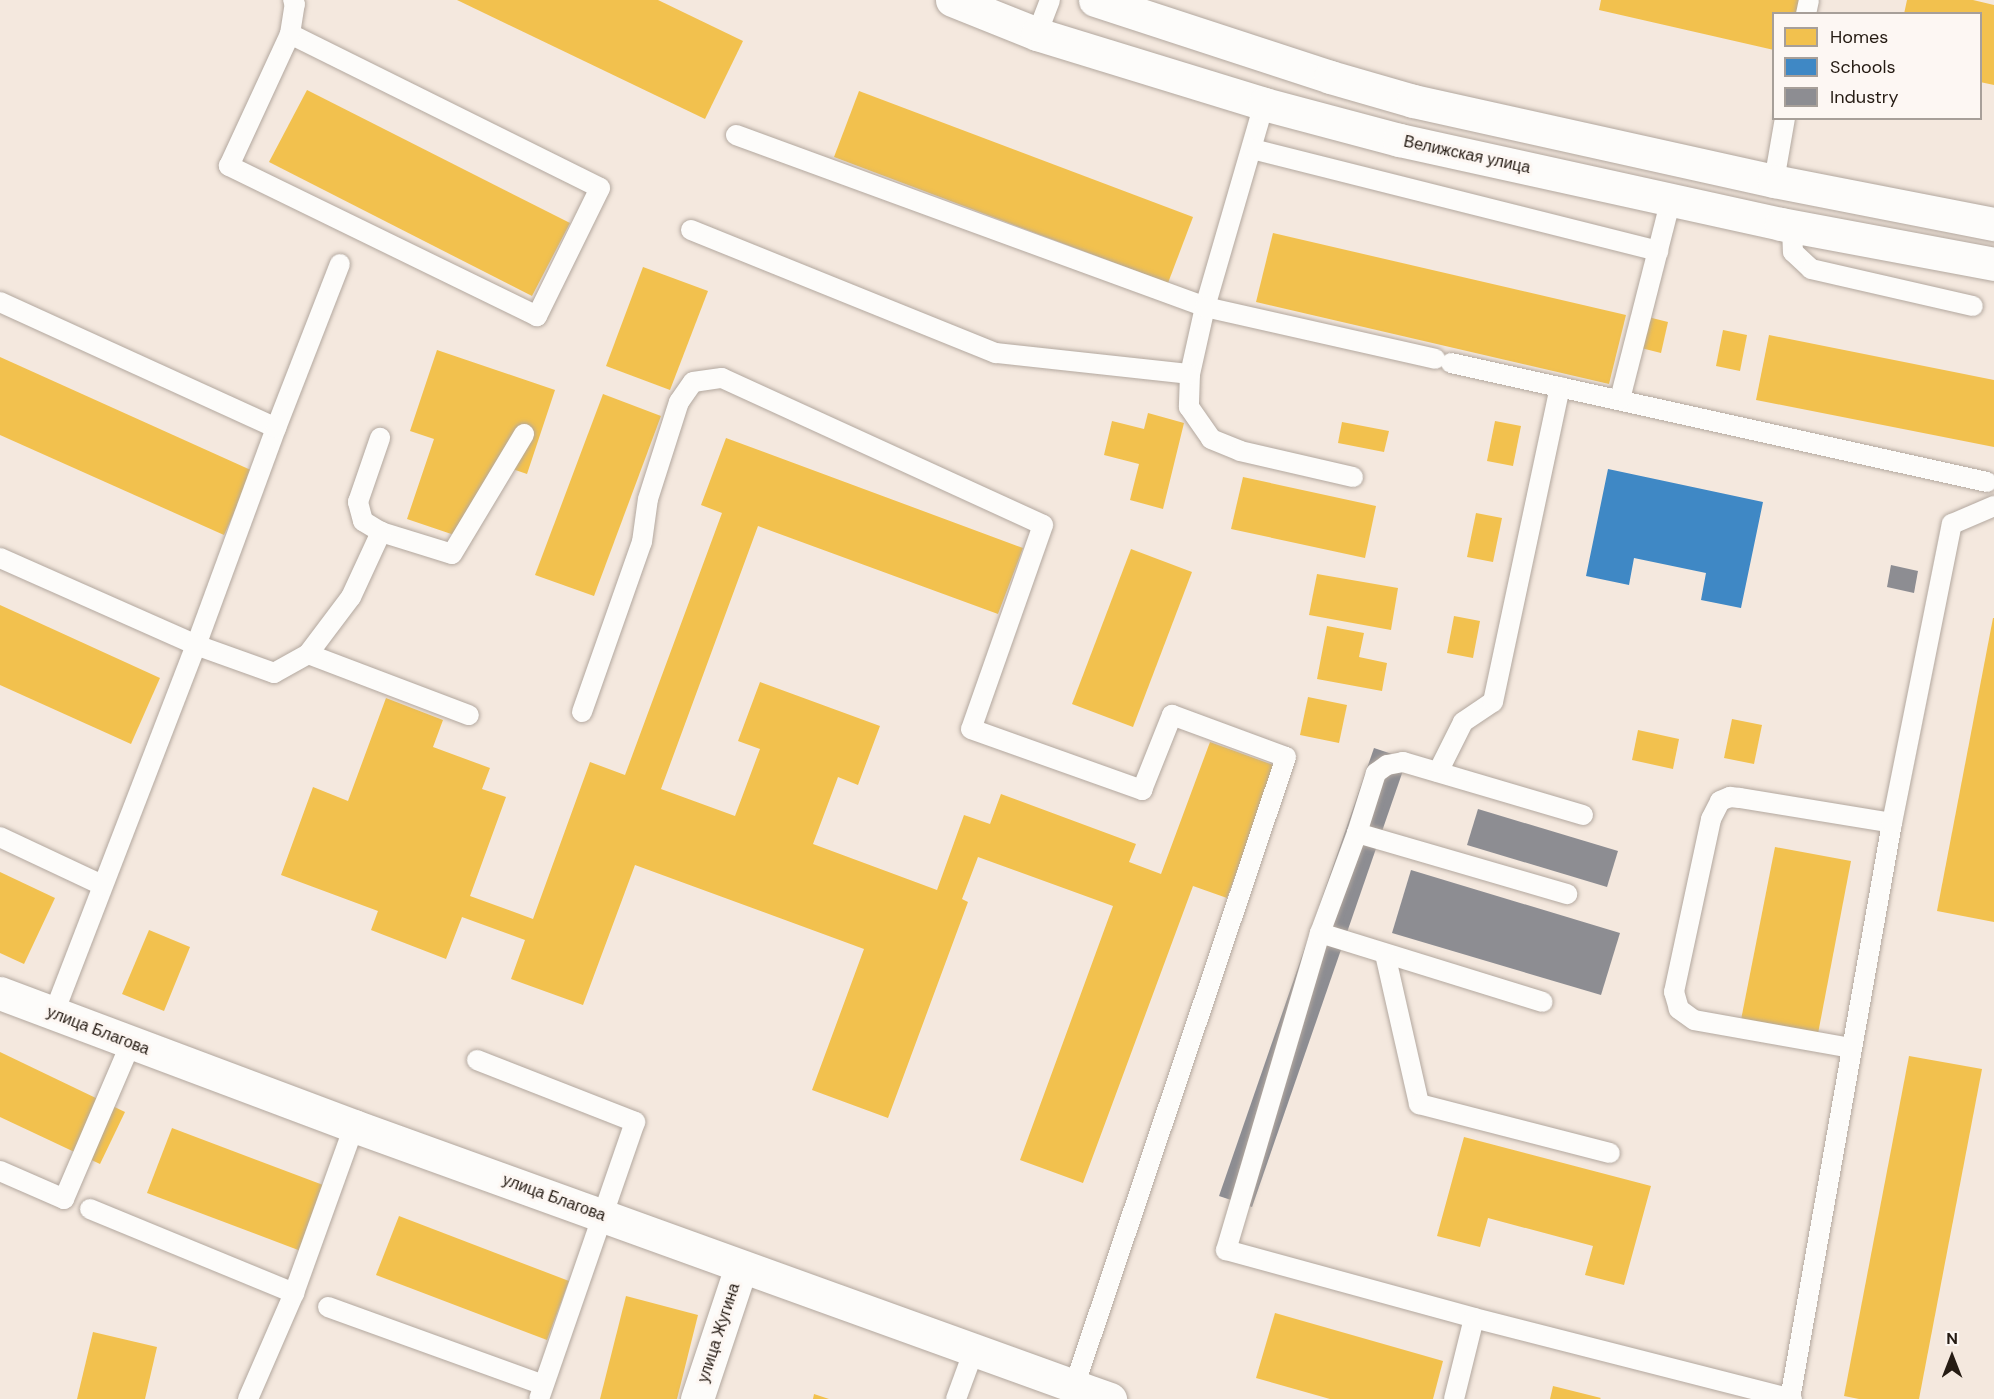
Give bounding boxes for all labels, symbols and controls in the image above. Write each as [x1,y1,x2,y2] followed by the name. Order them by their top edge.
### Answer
[1772,12,1982,120] legend
[1830,25,1888,49] text: Homes
[1830,55,1895,79] text: Schools
[1830,85,1899,109] text: Industry
[1402,132,1532,178] street label: Велижская улица
[44,1003,152,1059] street label: улица Благова
[500,1170,608,1226] street label: улица Благова
[694,1281,744,1385] street label: улица Жугина
[1922,1327,1982,1387] north arrow
[1946,1328,1958,1349] text: N

